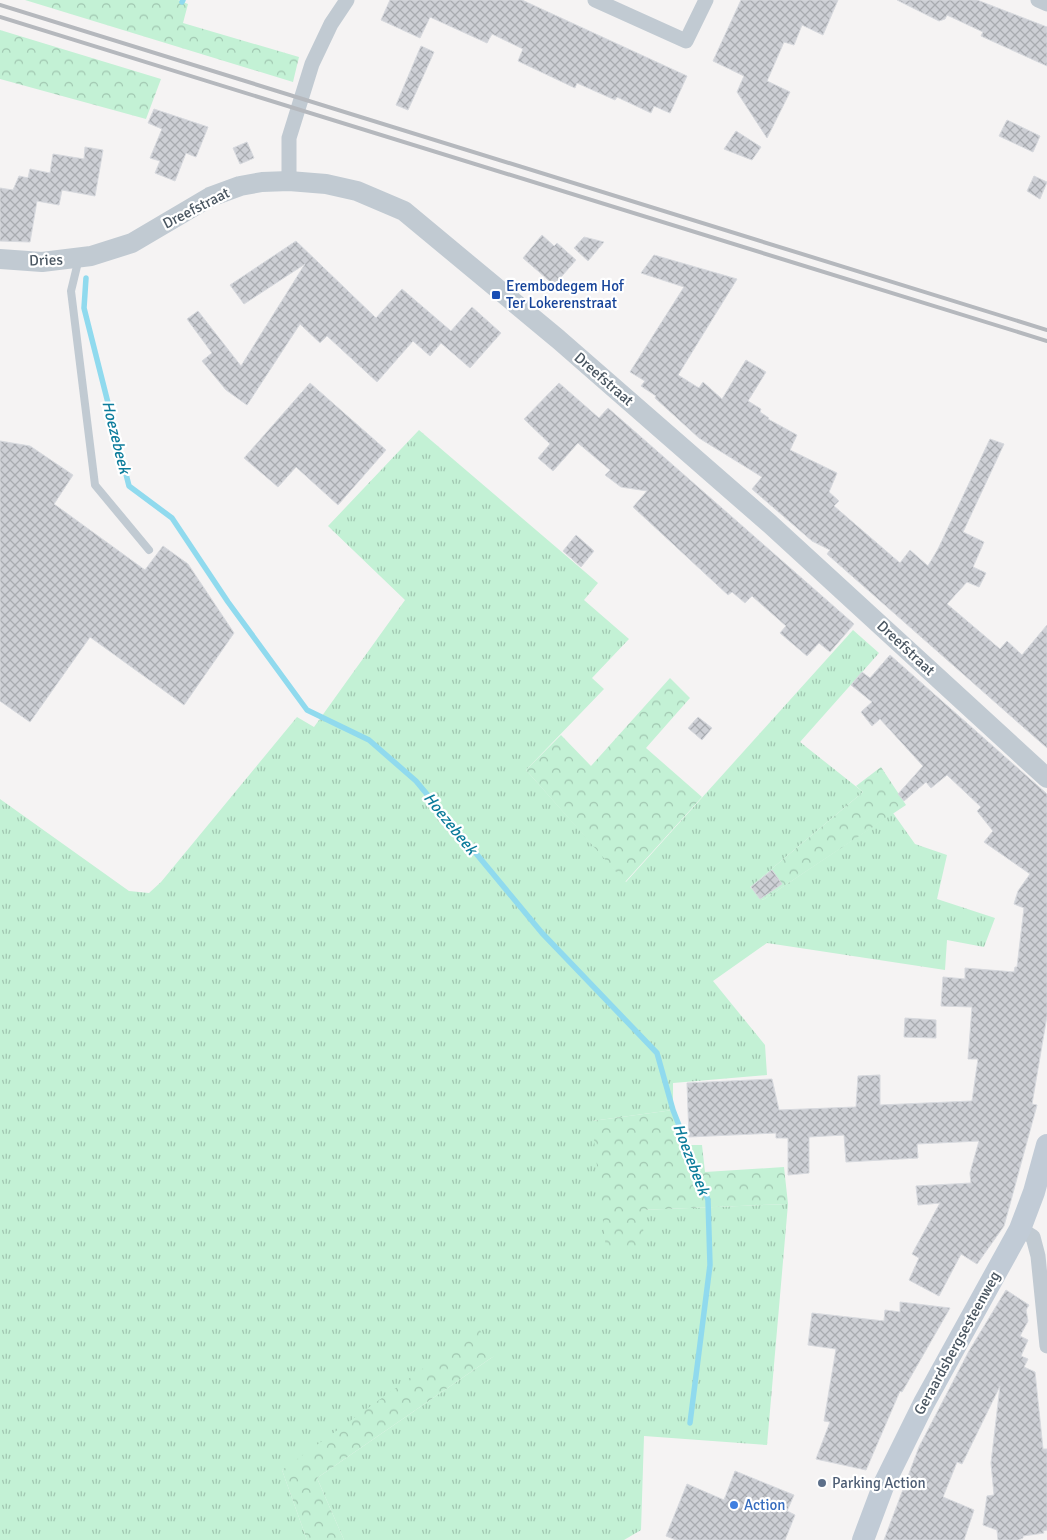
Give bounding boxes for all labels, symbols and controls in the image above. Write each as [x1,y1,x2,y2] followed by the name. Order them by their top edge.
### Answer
[160,184,232,232] street label: Dreefstraat
[29,250,64,270] street label: Dries
[506,277,625,312] place label: Erembodegem Hof Ter Lokerenstraat
[490,289,502,301] marker: Erembodegem Hof Ter Lokerenstraat
[571,348,637,410] street label: Dreefstraat
[97,399,135,478] water label: Hoezebeek
[873,617,939,679] street label: Dreefstraat
[419,788,483,860] water label: Hoezebeek
[668,1121,714,1200] water label: Hoezebeek
[910,1268,1004,1418] street label: Geraardsbergsesteenweg
[832,1474,926,1492] place label: Parking Action
[816,1477,828,1489] marker: Parking Action
[744,1496,786,1514] place label: Action
[728,1499,740,1511] marker: Action

